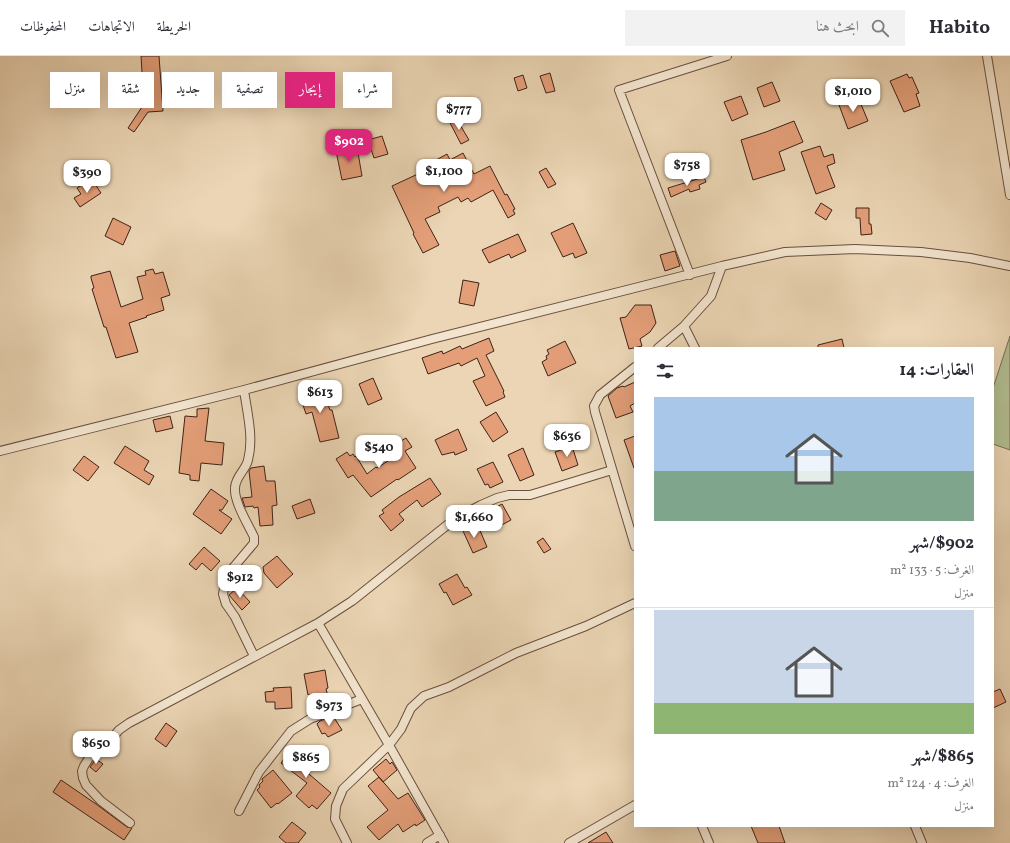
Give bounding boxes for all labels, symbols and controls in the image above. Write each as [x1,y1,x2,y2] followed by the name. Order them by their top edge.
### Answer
[625,10,905,46] search box
[929,15,990,41] text: Habito
[816,17,859,38] text: ابحث هنا
[869,17,891,39] icon: search
[20,18,66,37] text: المحفوظات
[88,18,135,37] text: الاتجاهات
[157,18,191,37] text: الخريطة
[50,72,100,108] chip: منزل
[108,72,154,108] chip: شقة
[162,72,214,108] chip: جديد
[222,72,277,108] chip: تصفية
[285,72,335,108] chip: إيجار
[343,72,392,108] chip: شراء
[820,79,886,113] pin: $1,010
[834,83,872,101] text: $1,010
[435,97,483,131] pin: $777
[446,101,472,119] text: $777
[325,129,373,163] pin: $902
[334,133,364,151] text: $902
[663,153,711,187] pin: $758
[674,157,700,175] text: $758
[411,159,477,193] pin: $1,100
[63,160,111,194] pin: $390
[425,163,463,181] text: $1,100
[73,164,102,182] text: $390
[899,359,974,382] text: العقارات: 14
[654,360,676,382] icon: filters
[296,380,344,414] pin: $613
[307,384,333,402] text: $613
[778,423,850,495] icon: home
[543,424,591,458] pin: $636
[553,428,581,446] text: $636
[355,435,403,469] pin: $540
[364,439,394,457] text: $540
[441,505,507,539] pin: $1,660
[455,509,493,527] text: $1,660
[910,532,974,555] text: $902/شهر
[890,562,974,580] text: الغرف: 5 · 133 m²
[216,565,264,599] pin: $912
[227,569,253,587] text: $912
[954,585,974,603] text: منزل
[778,636,850,708] icon: home
[305,693,353,727] pin: $973
[315,697,343,715] text: $973
[72,731,120,765] pin: $650
[82,735,110,753] text: $650
[282,745,330,779] pin: $865
[912,745,974,768] text: $865/شهر
[292,749,320,767] text: $865
[887,775,974,793] text: الغرف: 4 · 124 m²
[954,798,974,816] text: منزل

